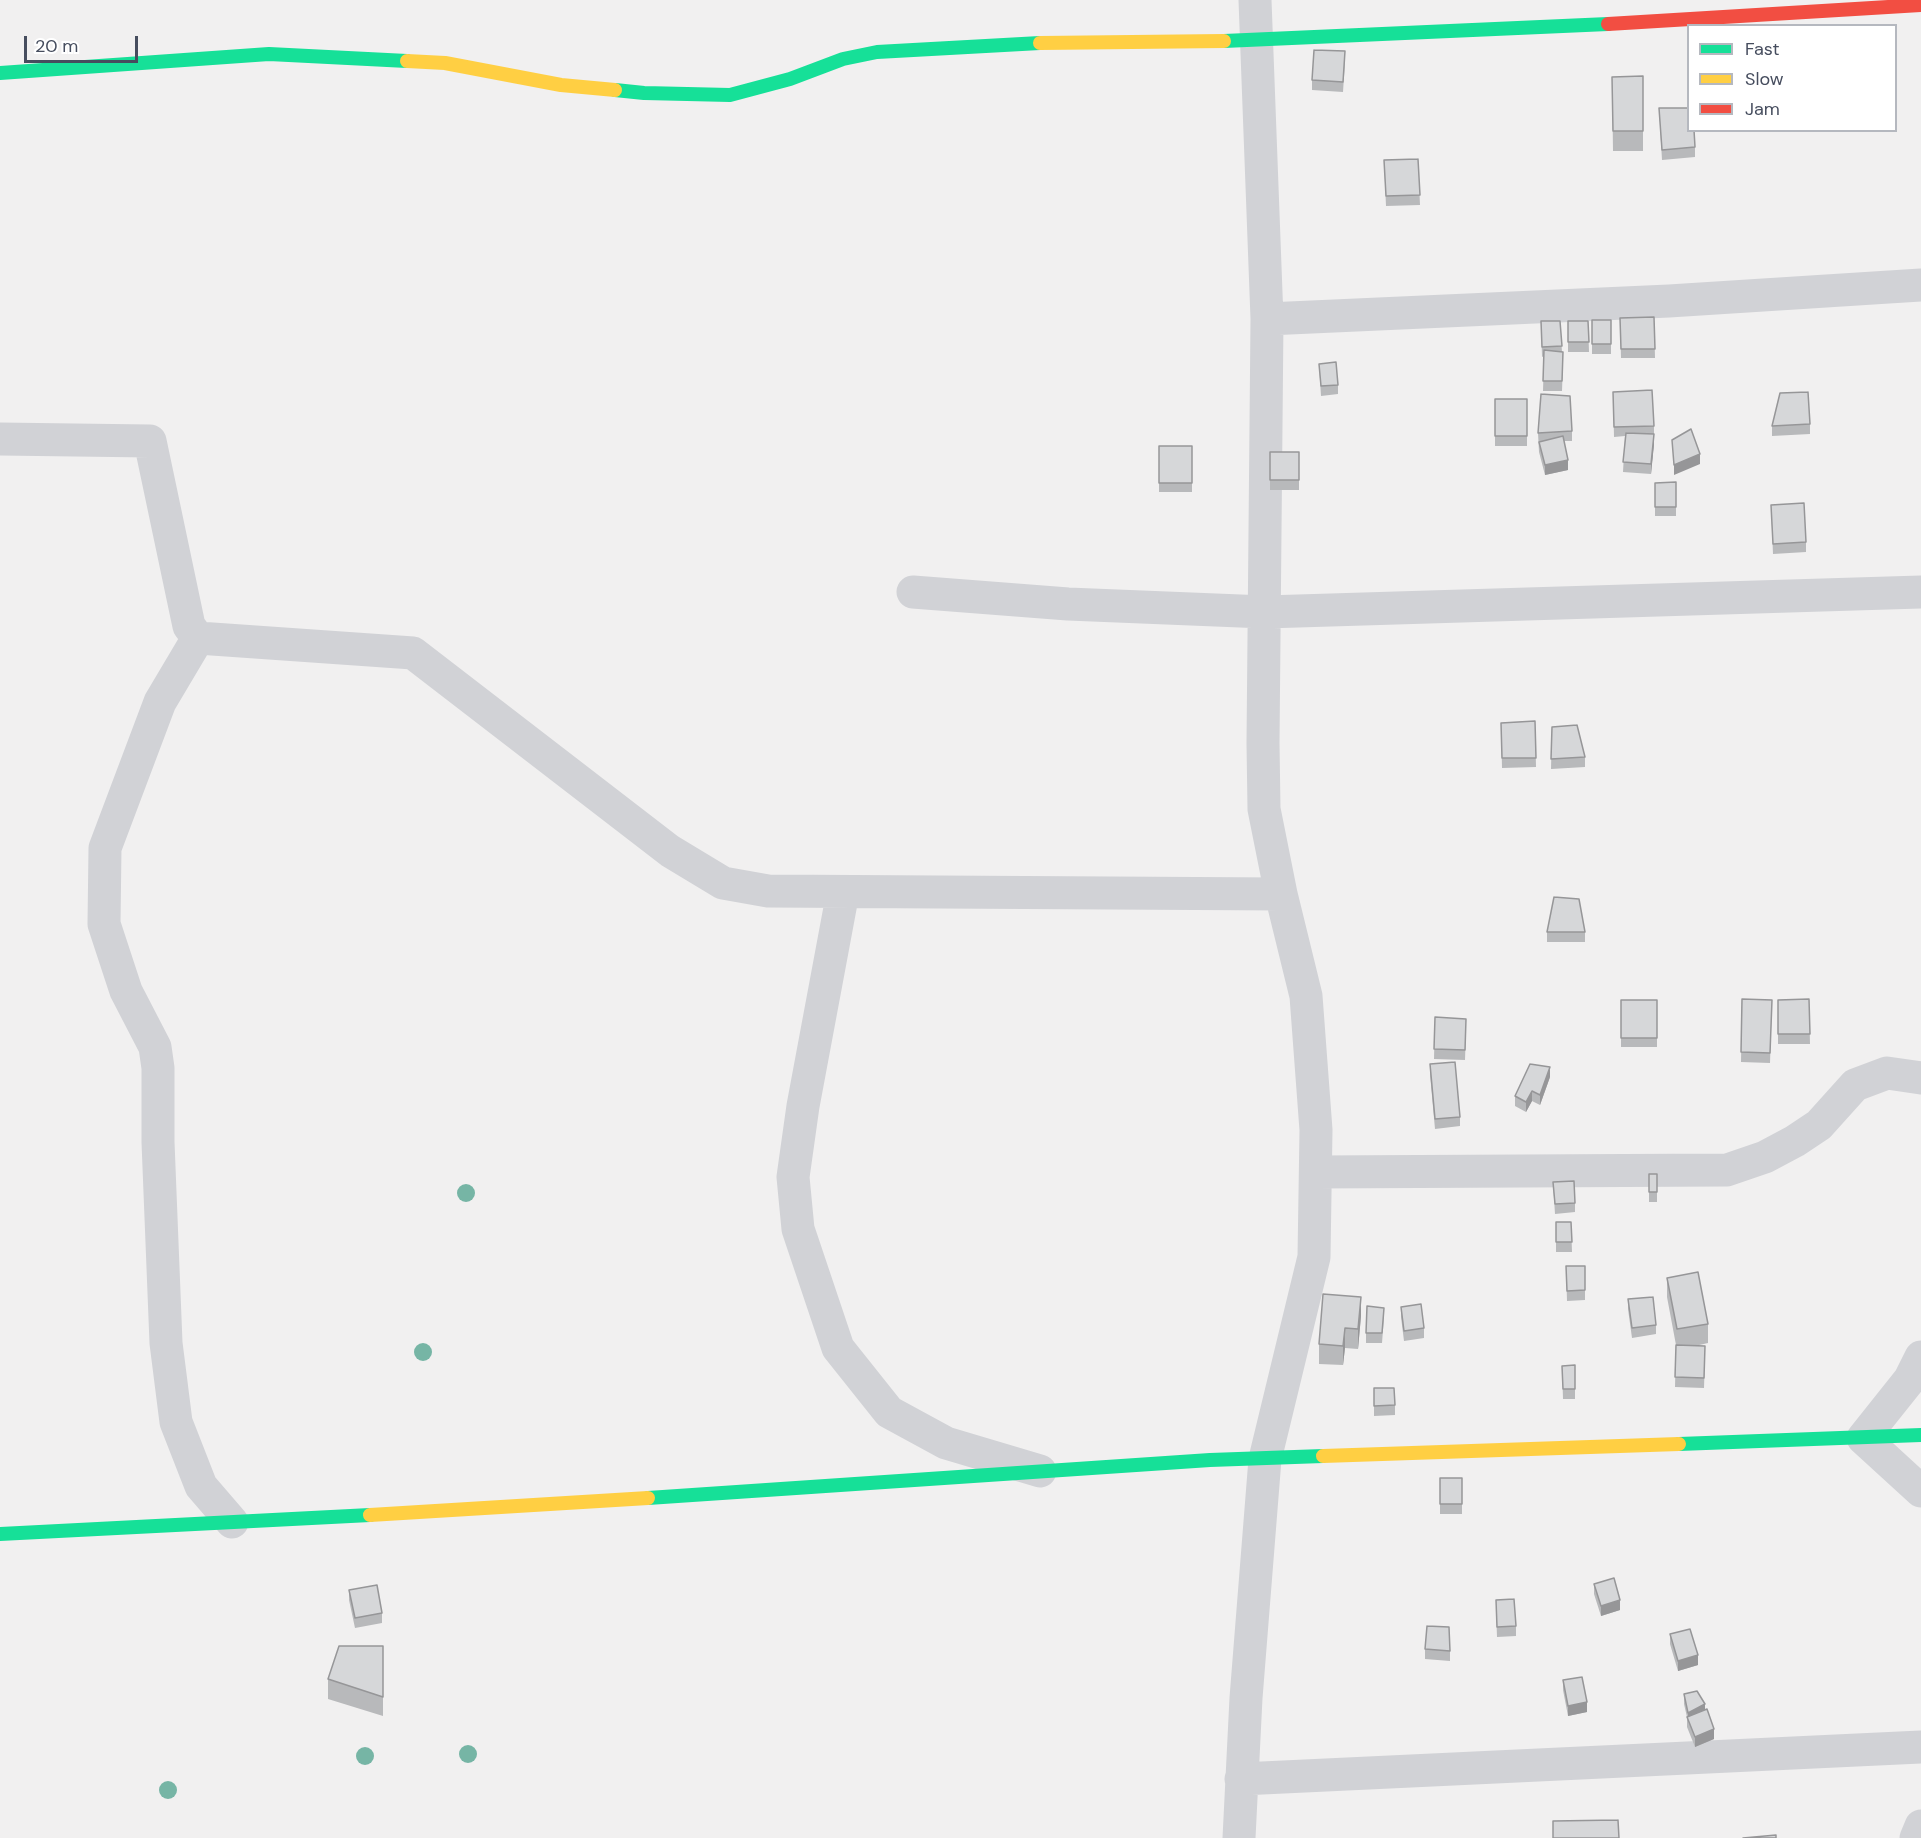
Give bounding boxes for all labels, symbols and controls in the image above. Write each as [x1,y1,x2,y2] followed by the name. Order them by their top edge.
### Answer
[27,24,141,62] scale bar
[1687,24,1897,132] legend
[35,34,78,58] text: 20 m
[1745,37,1780,61] text: Fast
[1745,67,1784,91] text: Slow
[1745,97,1780,121] text: Jam

